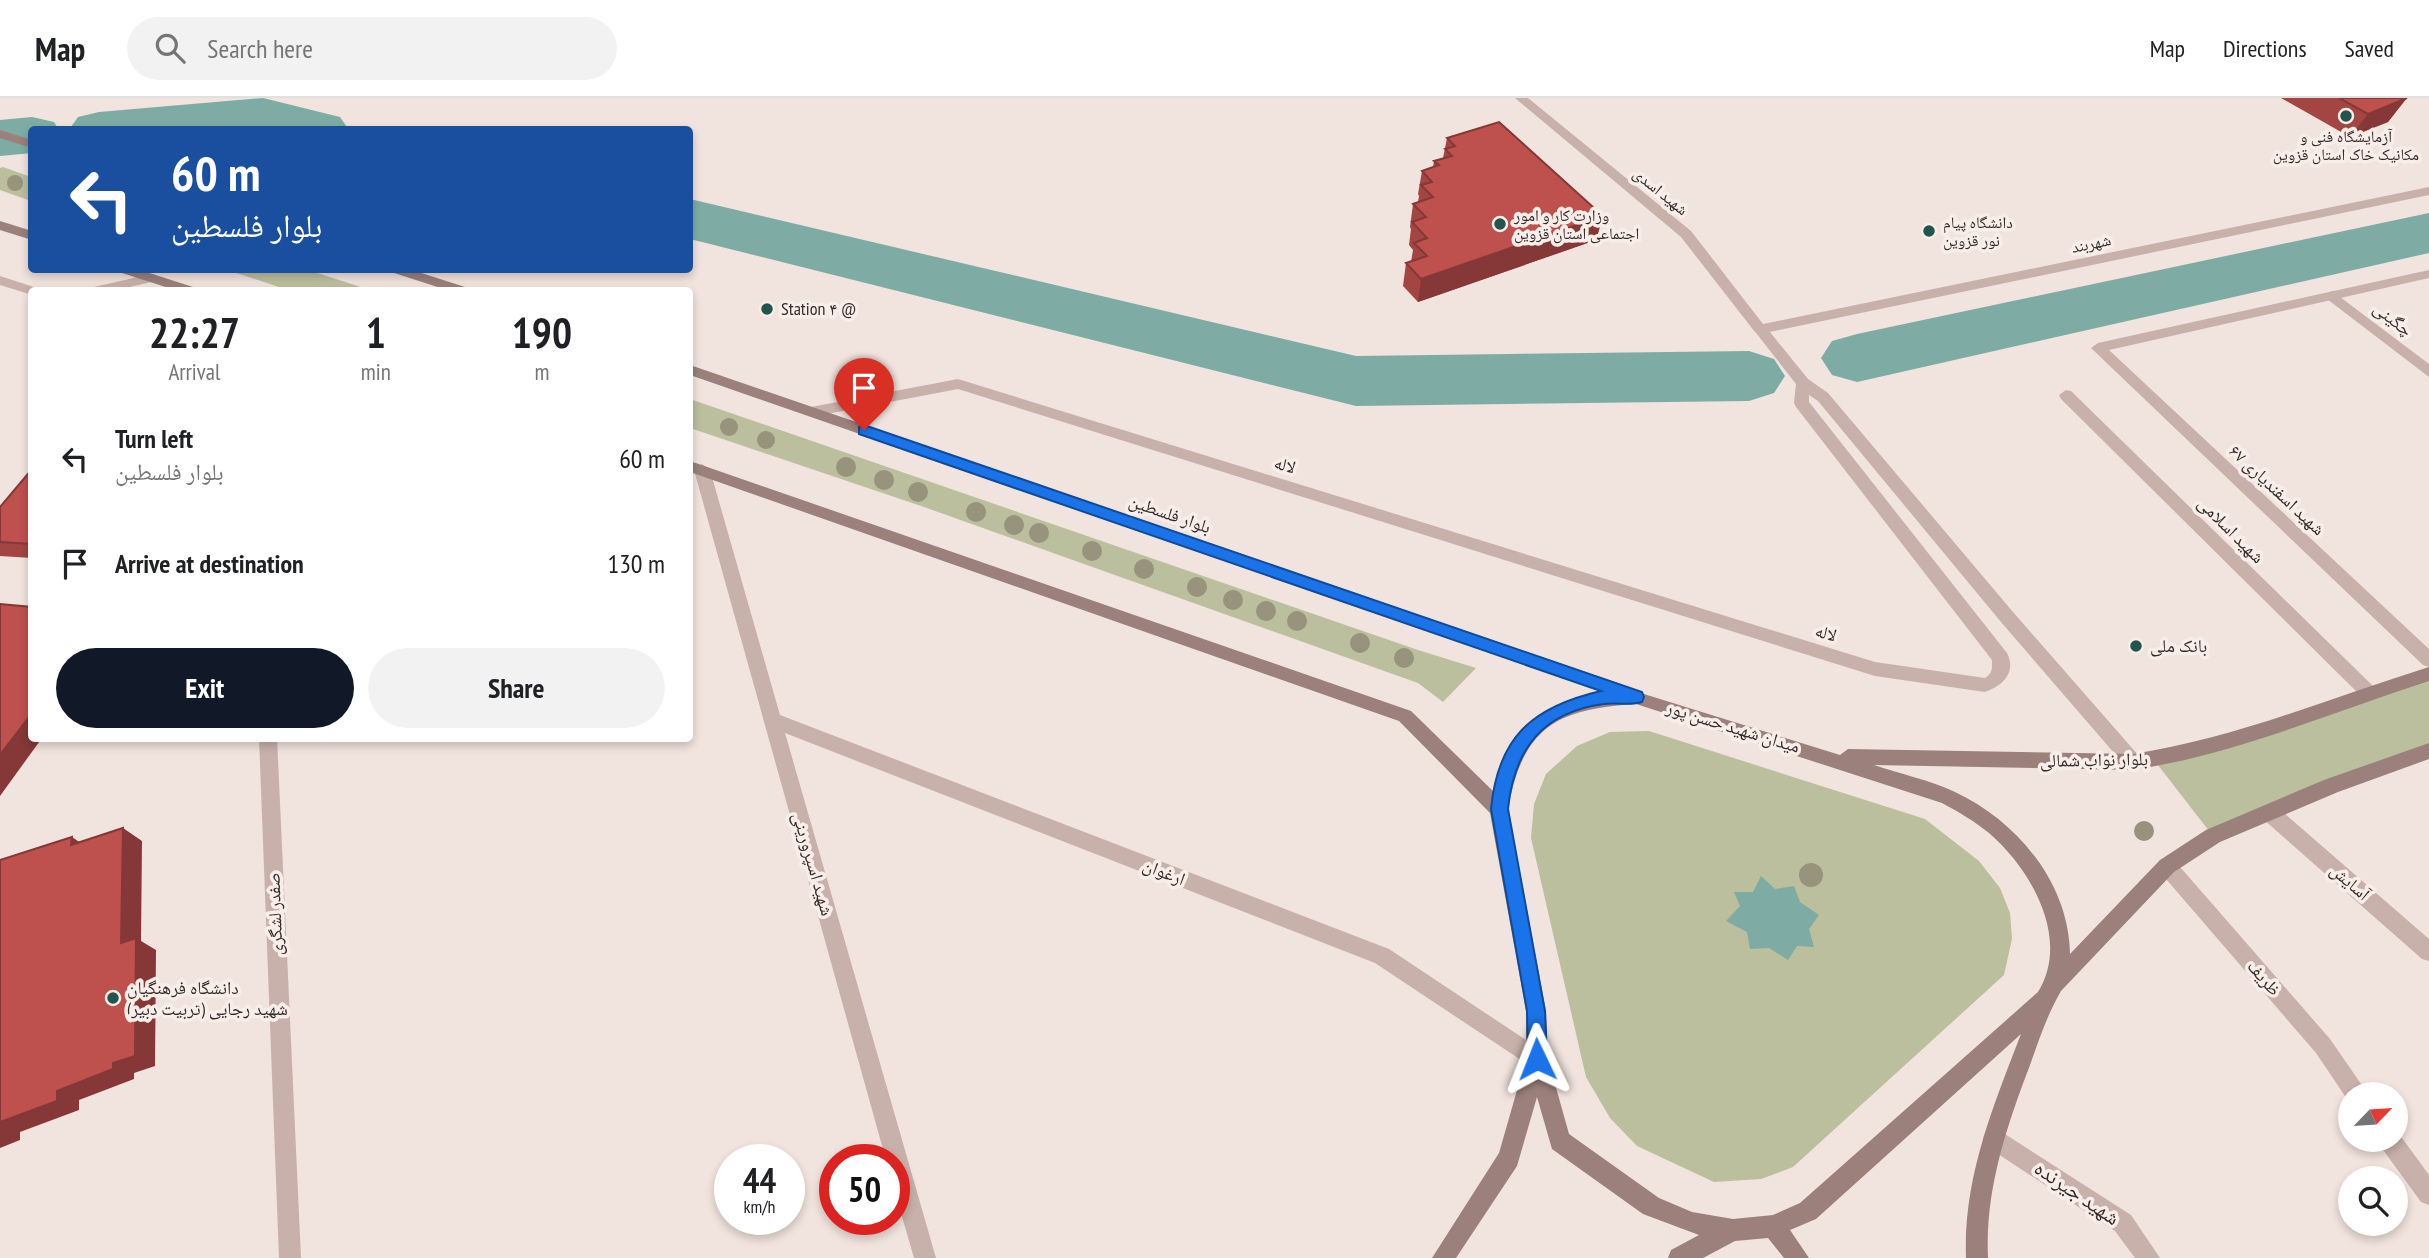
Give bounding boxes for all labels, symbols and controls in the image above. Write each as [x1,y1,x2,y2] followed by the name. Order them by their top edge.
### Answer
[127,17,617,80] search box
[35,27,85,70] text: Map
[151,29,189,67] icon: search
[207,32,313,65] text: Search here
[2150,33,2185,64] text: Map
[2223,33,2307,64] text: Directions
[2345,33,2394,64] text: Saved
[2338,108,2354,124] marker: آزمایشگاه فنی و مکانیک خاک استان قزوین
[2273,126,2419,165] place label: آزمایشگاه فنی و مکانیک خاک استان قزوین
[171,141,260,205] text: 60 m
[56,154,147,245] icon: left
[1629,163,1693,220] street label: شهید اسدی
[171,204,322,246] text: بلوار فلسطین
[1513,205,1639,244] place label: وزارت کار و امور اجتماعی استان قزوین
[1943,212,2013,251] place label: دانشگاه پیام نور قزوین
[1492,216,1508,232] marker: وزارت کار و امور اجتماعی استان قزوین
[1921,223,1937,239] marker: دانشگاه پیام نور قزوین
[2069,229,2113,257] street label: شهربند
[2369,296,2418,341] street label: چگینی
[781,297,857,320] place label: Station ۴ @
[759,301,775,317] marker: Station ۴ @
[149,305,240,360] text: 22:27
[366,305,386,360] text: 1
[512,305,572,360] text: 190
[168,357,220,386] text: Arrival
[361,357,391,386] text: min
[534,357,549,386] text: m
[834,358,894,430] pin
[845,369,883,407] icon: arrive
[115,422,193,455] text: Turn left
[2224,439,2330,540] street label: شهید اسفندیاری ۶۷
[56,440,94,478] icon: left
[619,442,665,475] text: 60 m
[1272,450,1299,479] street label: لاله
[115,457,224,486] text: بلوار فلسطین
[1126,489,1214,538] street label: بلوار فلسطین
[2193,491,2270,568] street label: شهید اسلامی
[56,545,94,583] icon: arrive
[115,547,304,580] text: Arrive at destination
[607,547,665,580] text: 130 m
[1813,618,1840,647] street label: لاله
[2150,634,2207,657] place label: بانک ملی
[2128,638,2144,654] marker: بانک ملی
[56,648,354,728] button: Exit
[368,648,665,728] button: Share
[1662,695,1803,758] street label: میدان شهید حسن پور
[2040,747,2148,772] street label: بلوار نواب شمالی
[788,809,839,918] street label: شهید اسپرورینی
[1140,853,1189,890] street label: ارغوان
[2326,858,2375,905] street label: آسایش
[262,872,287,956] street label: صفدر لشگری
[2243,955,2286,1000] street label: ظریف
[127,976,288,1020] place label: دانشگاه فرهنگیان (تربیت دبیر) شهید رجایی
[105,990,121,1006] marker: دانشگاه فرهنگیان (تربیت دبیر) شهید رجایی
[1500,1022,1574,1096] position arrow
[2338,1082,2408,1152] north arrow
[2338,1082,2408,1236] map controls
[819,1144,910,1235] speed limit sign: 50
[2029,1154,2125,1231] street label: شهید جیرنده
[743,1157,776,1203] text: 44
[2338,1166,2408,1236] button: search
[744,1195,775,1218] text: km/h

